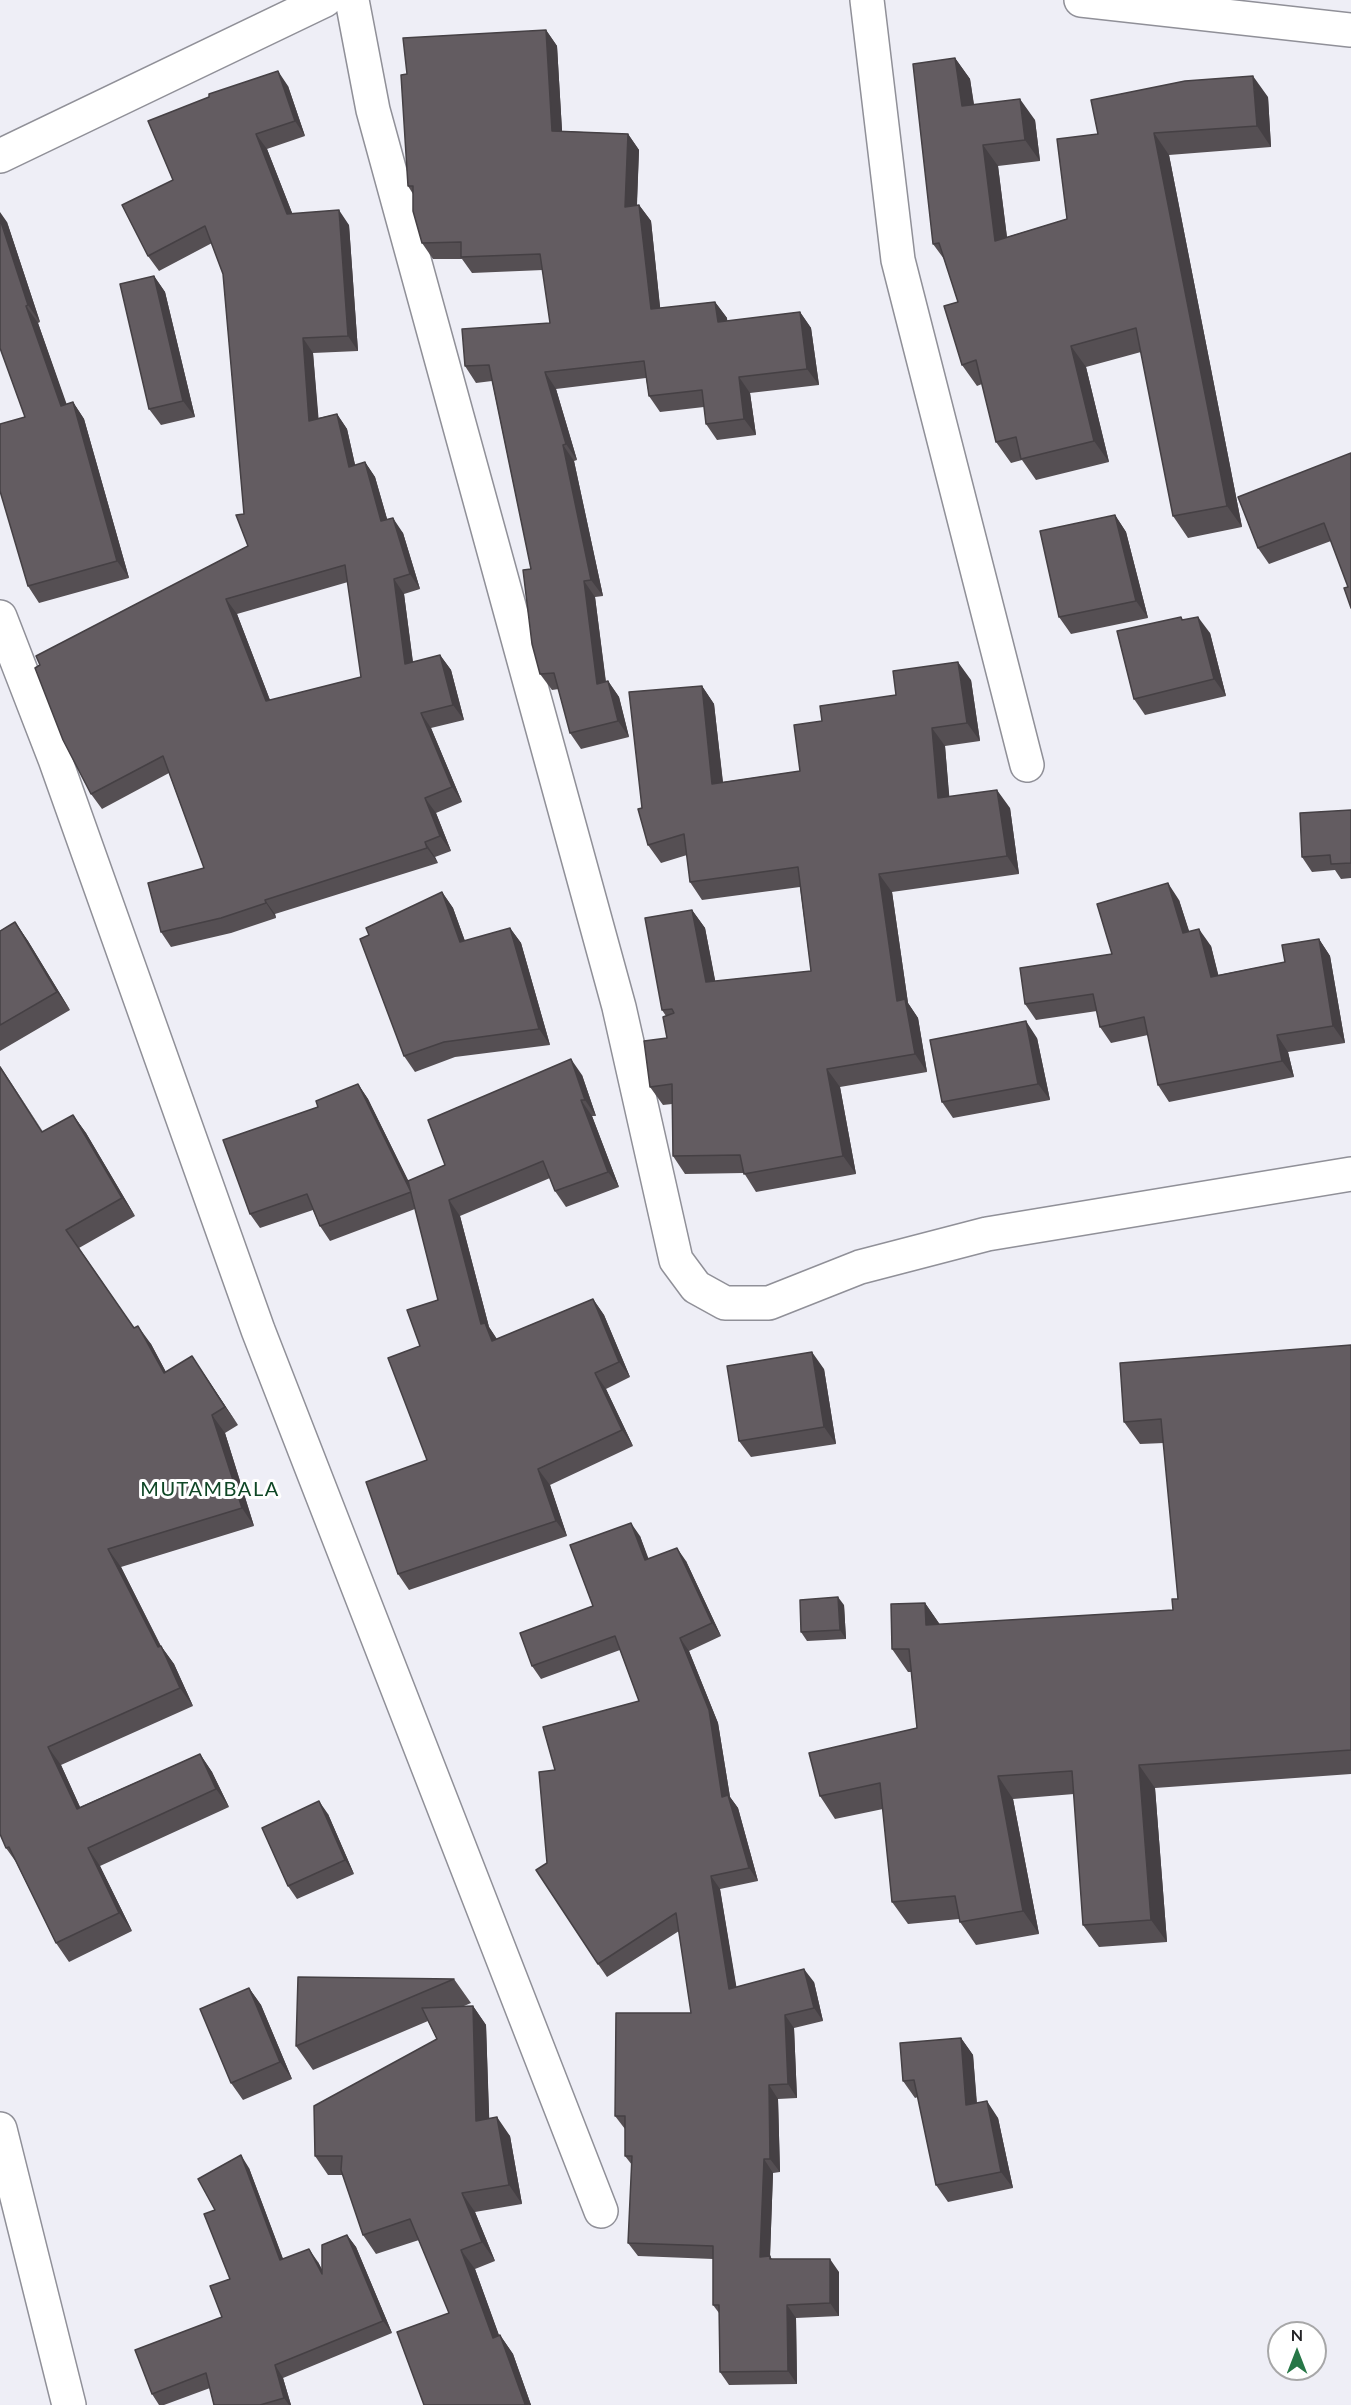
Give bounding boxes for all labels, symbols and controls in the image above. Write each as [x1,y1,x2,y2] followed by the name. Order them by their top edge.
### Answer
[140,1478,280,1502] district label: MUTAMBALA
[1267,2321,1327,2381] north arrow
[1291,2325,1303,2344] text: N

